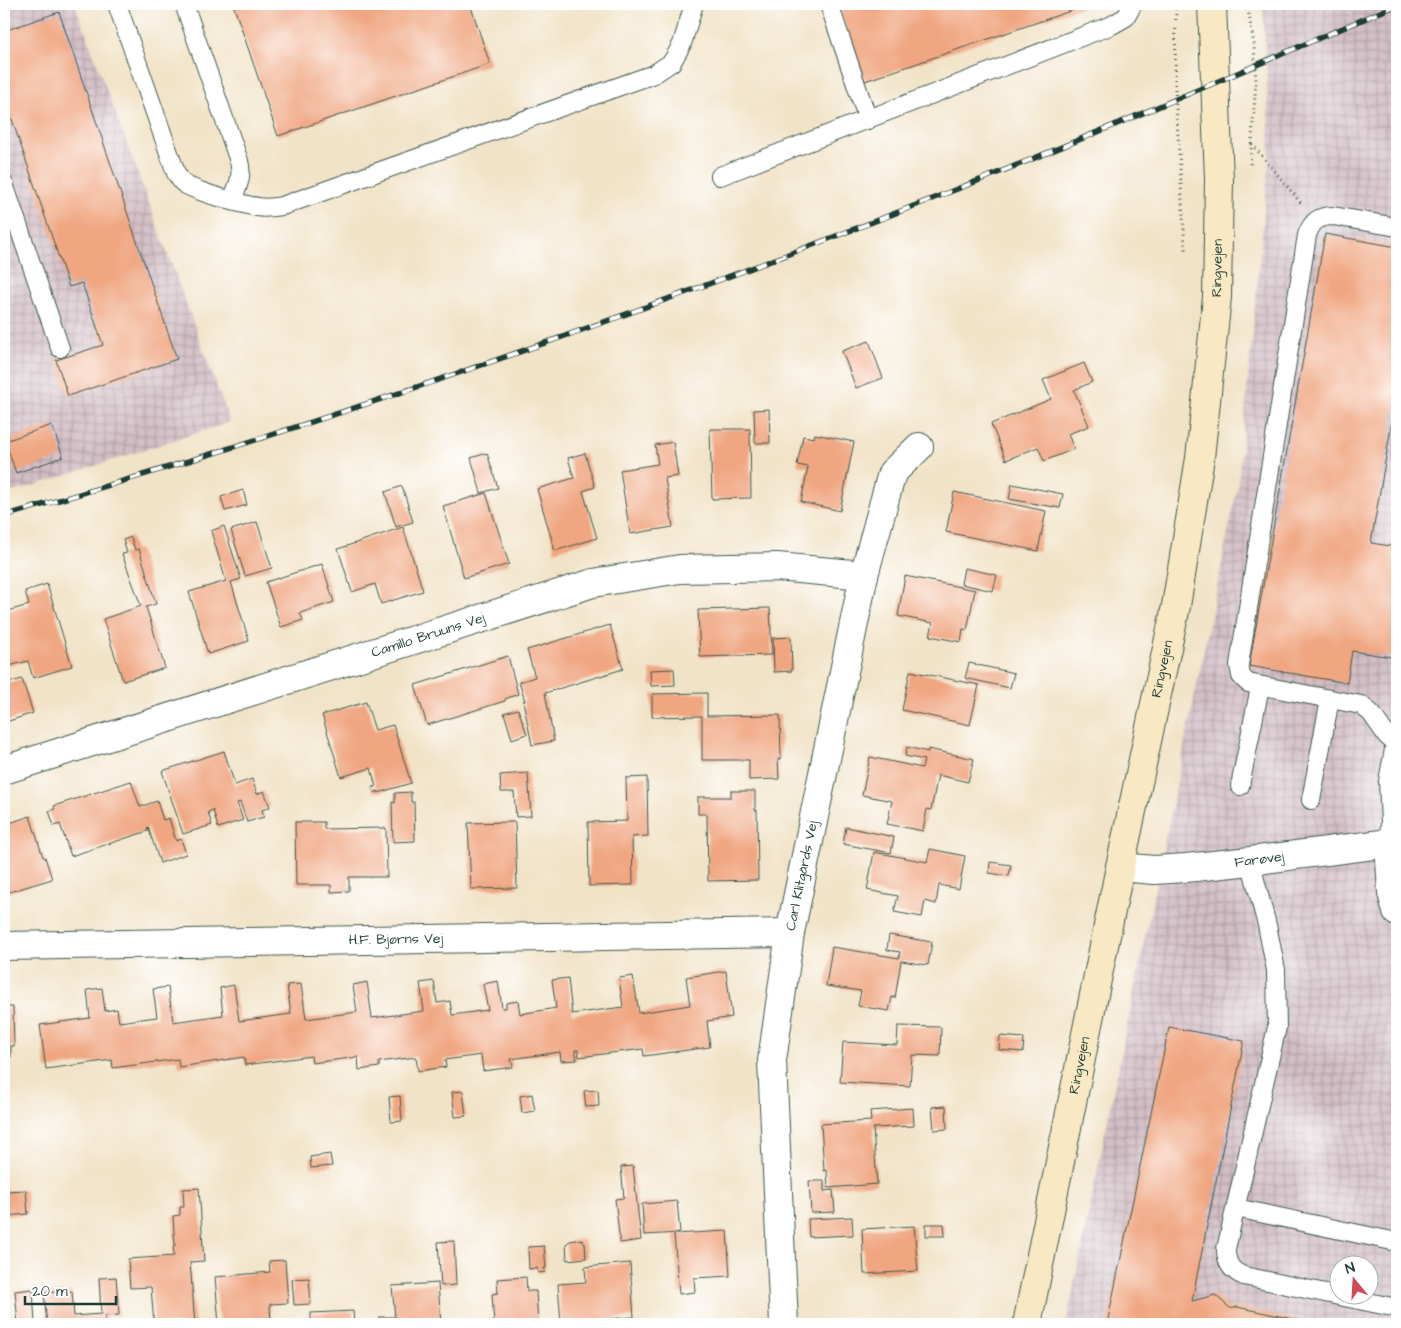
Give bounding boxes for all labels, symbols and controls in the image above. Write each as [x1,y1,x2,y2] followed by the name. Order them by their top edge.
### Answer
[1207,239,1228,297] street label: Ringvejen
[369,608,488,663] street label: Camillo Bruuns Vej
[1147,638,1178,699] street label: Ringvejen
[781,818,823,933] street label: Carl Klitgårds Vej
[1234,847,1286,873] street label: Farøvej
[349,929,444,950] street label: H.F. Bjørns Vej
[1064,1035,1095,1096] street label: Ringvejen
[1328,1256,1378,1306] north arrow
[1343,1258,1358,1279] text: N
[25,1273,116,1305] scale bar
[32,1281,68,1302] text: 20 m

